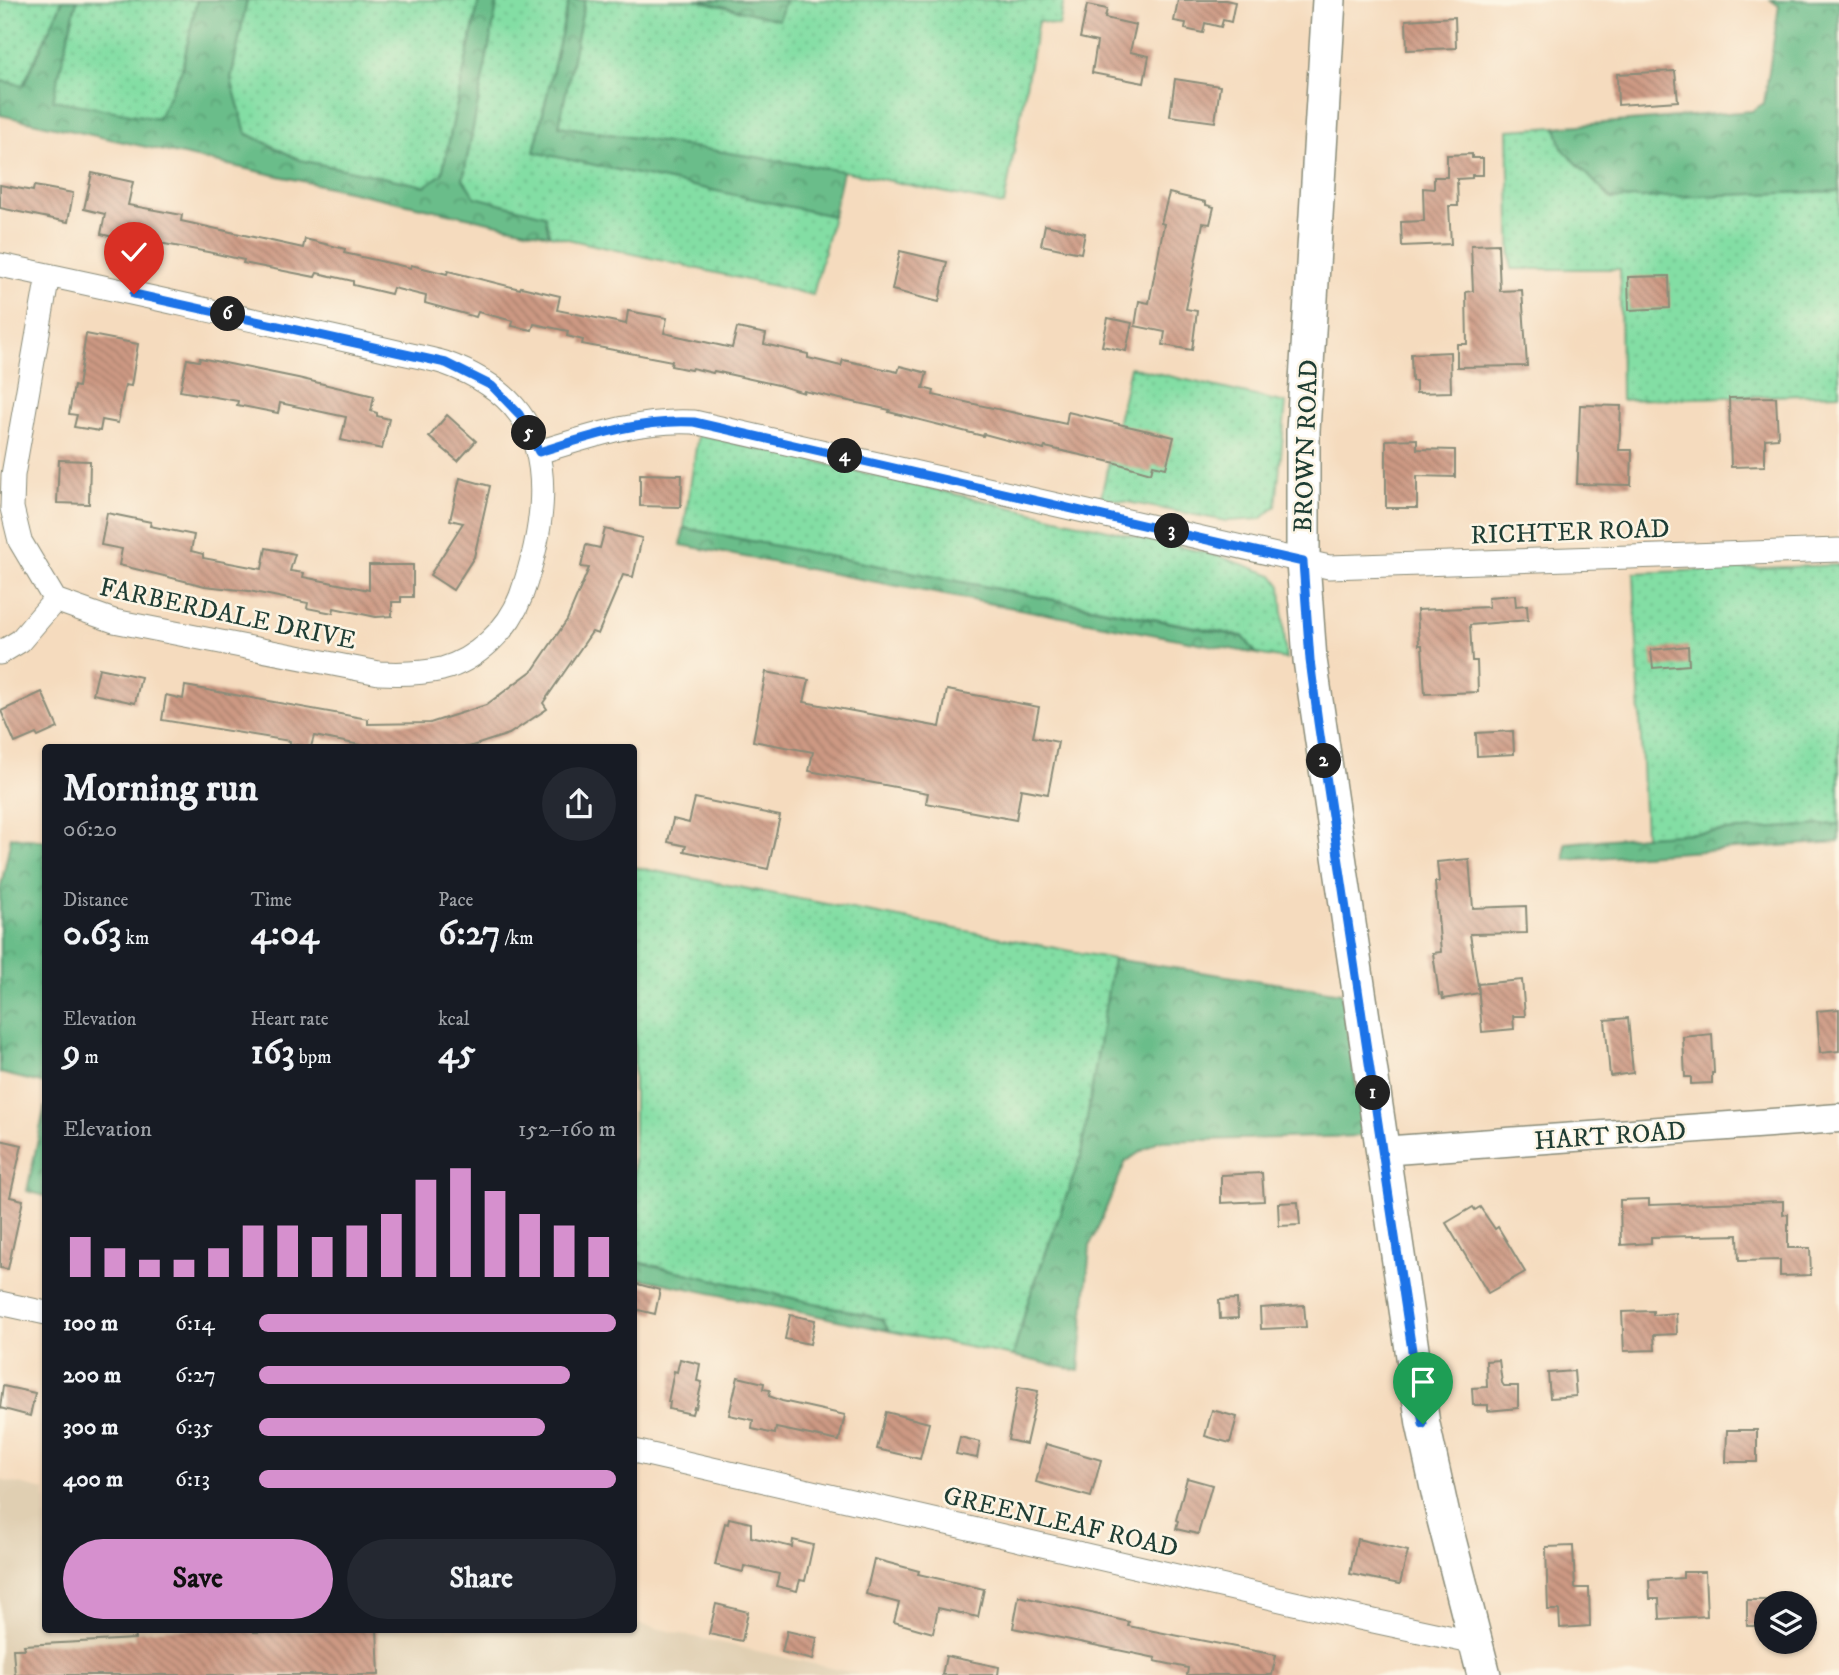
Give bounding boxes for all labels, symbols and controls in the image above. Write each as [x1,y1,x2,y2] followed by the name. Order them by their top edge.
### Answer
[104,222,164,294] pin
[115,233,153,271] icon: check
[210,296,246,332] pin: 6
[223,302,232,325] text: 6
[1287,359,1326,533] street label: BROWN ROAD
[512,416,546,450] pin: 5
[524,421,533,444] text: 5
[828,438,862,474] pin: 4
[839,444,850,467] text: 4
[1470,513,1670,552] street label: RICHTER ROAD
[1154,514,1190,548] pin: 3
[1168,519,1175,542] text: 3
[96,571,359,658] street label: FARBERDALE DRIVE
[1306,744,1342,778] pin: 2
[1319,749,1328,772] text: 2
[63,765,258,813] text: Morning run
[542,767,616,841] button: share
[63,815,117,844] text: 06:20
[63,889,128,912] text: Distance
[251,889,292,912] text: Time
[438,889,473,912] text: Pace
[63,912,121,956] text: 0.63
[251,912,319,956] text: 4:04
[438,912,500,956] text: 6:27
[121,927,149,950] text: km
[500,927,533,950] text: /km
[63,1008,137,1031] text: Elevation
[251,1008,329,1031] text: Heart rate
[438,1008,470,1031] text: kcal
[63,1031,80,1075] text: 9
[251,1031,295,1075] text: 163
[438,1031,476,1075] text: 45
[80,1046,99,1069] text: m
[295,1046,331,1069] text: bpm
[1356,1076,1390,1110] pin: 1
[1369,1081,1376,1104] text: 1
[63,1115,152,1144] text: Elevation
[518,1115,616,1144] text: 152–160 m
[1533,1115,1687,1158] street label: HART ROAD
[63,1309,118,1338] text: 100 m
[175,1309,215,1338] text: 6:14
[1393,1352,1453,1424] pin
[63,1361,121,1390] text: 200 m
[175,1361,216,1390] text: 6:27
[1404,1363,1442,1401] icon: arrive
[63,1413,119,1442] text: 300 m
[175,1413,213,1442] text: 6:35
[63,1465,123,1494] text: 400 m
[175,1465,210,1494] text: 6:13
[940,1479,1181,1566] street label: GREENLEAF ROAD
[63,1539,333,1619] button: Save
[347,1539,616,1619] button: Share
[1754,1591,1817,1654] map controls
[1754,1591,1817,1654] button: layers

